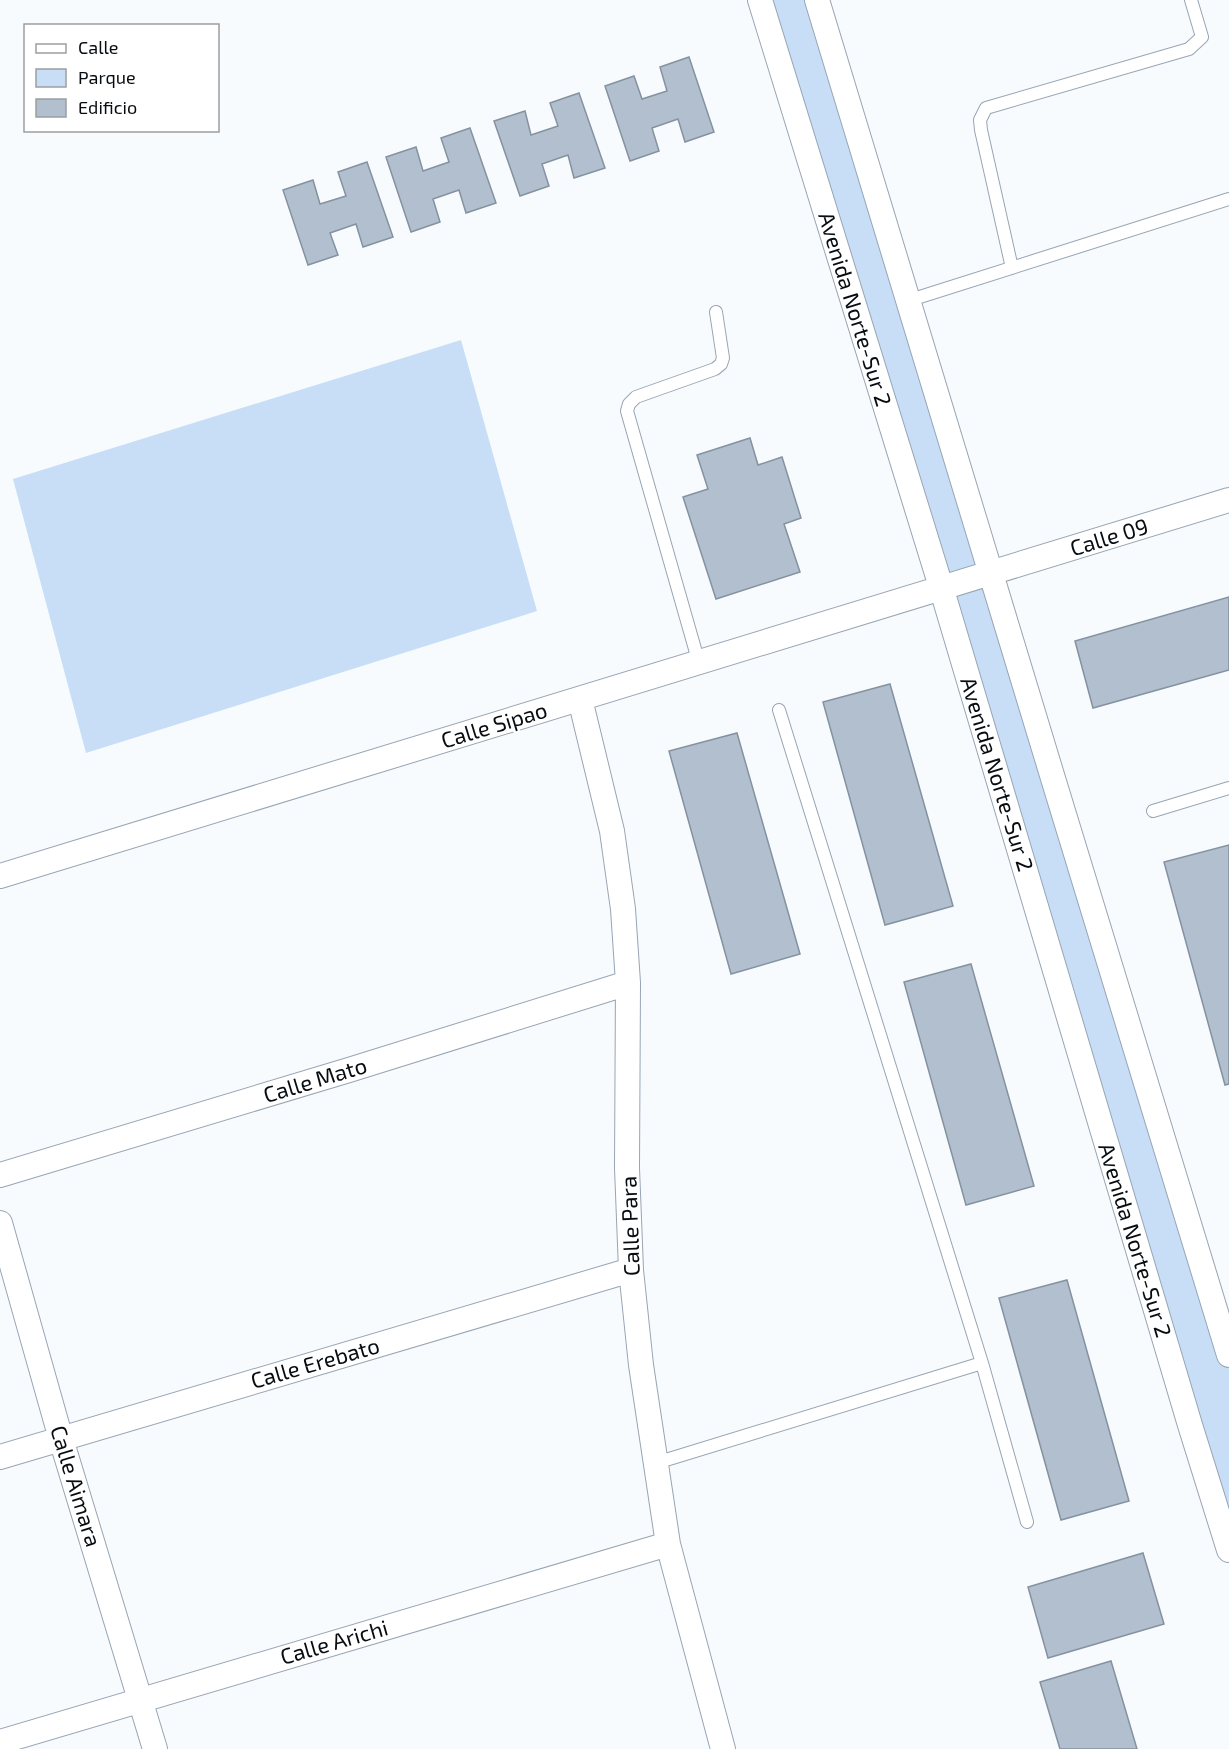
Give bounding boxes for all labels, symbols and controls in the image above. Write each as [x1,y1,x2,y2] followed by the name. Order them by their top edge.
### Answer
[24,24,219,132] legend
[78,36,119,58] text: Calle
[78,66,136,88] text: Parque
[78,96,137,118] text: Edificio
[814,209,898,409] street label: Avenida Norte-Sur 2
[1067,512,1151,560] street label: Calle 09
[956,674,1040,874] street label: Avenida Norte-Sur 2
[438,696,550,752] street label: Calle Sipao
[260,1051,370,1107] street label: Calle Mato
[1094,1140,1178,1340] street label: Avenida Norte-Sur 2
[614,1175,644,1277] street label: Calle Para
[247,1331,382,1393] street label: Calle Erebato
[46,1422,108,1549] street label: Calle Aimara
[277,1613,391,1669] street label: Calle Arichi

